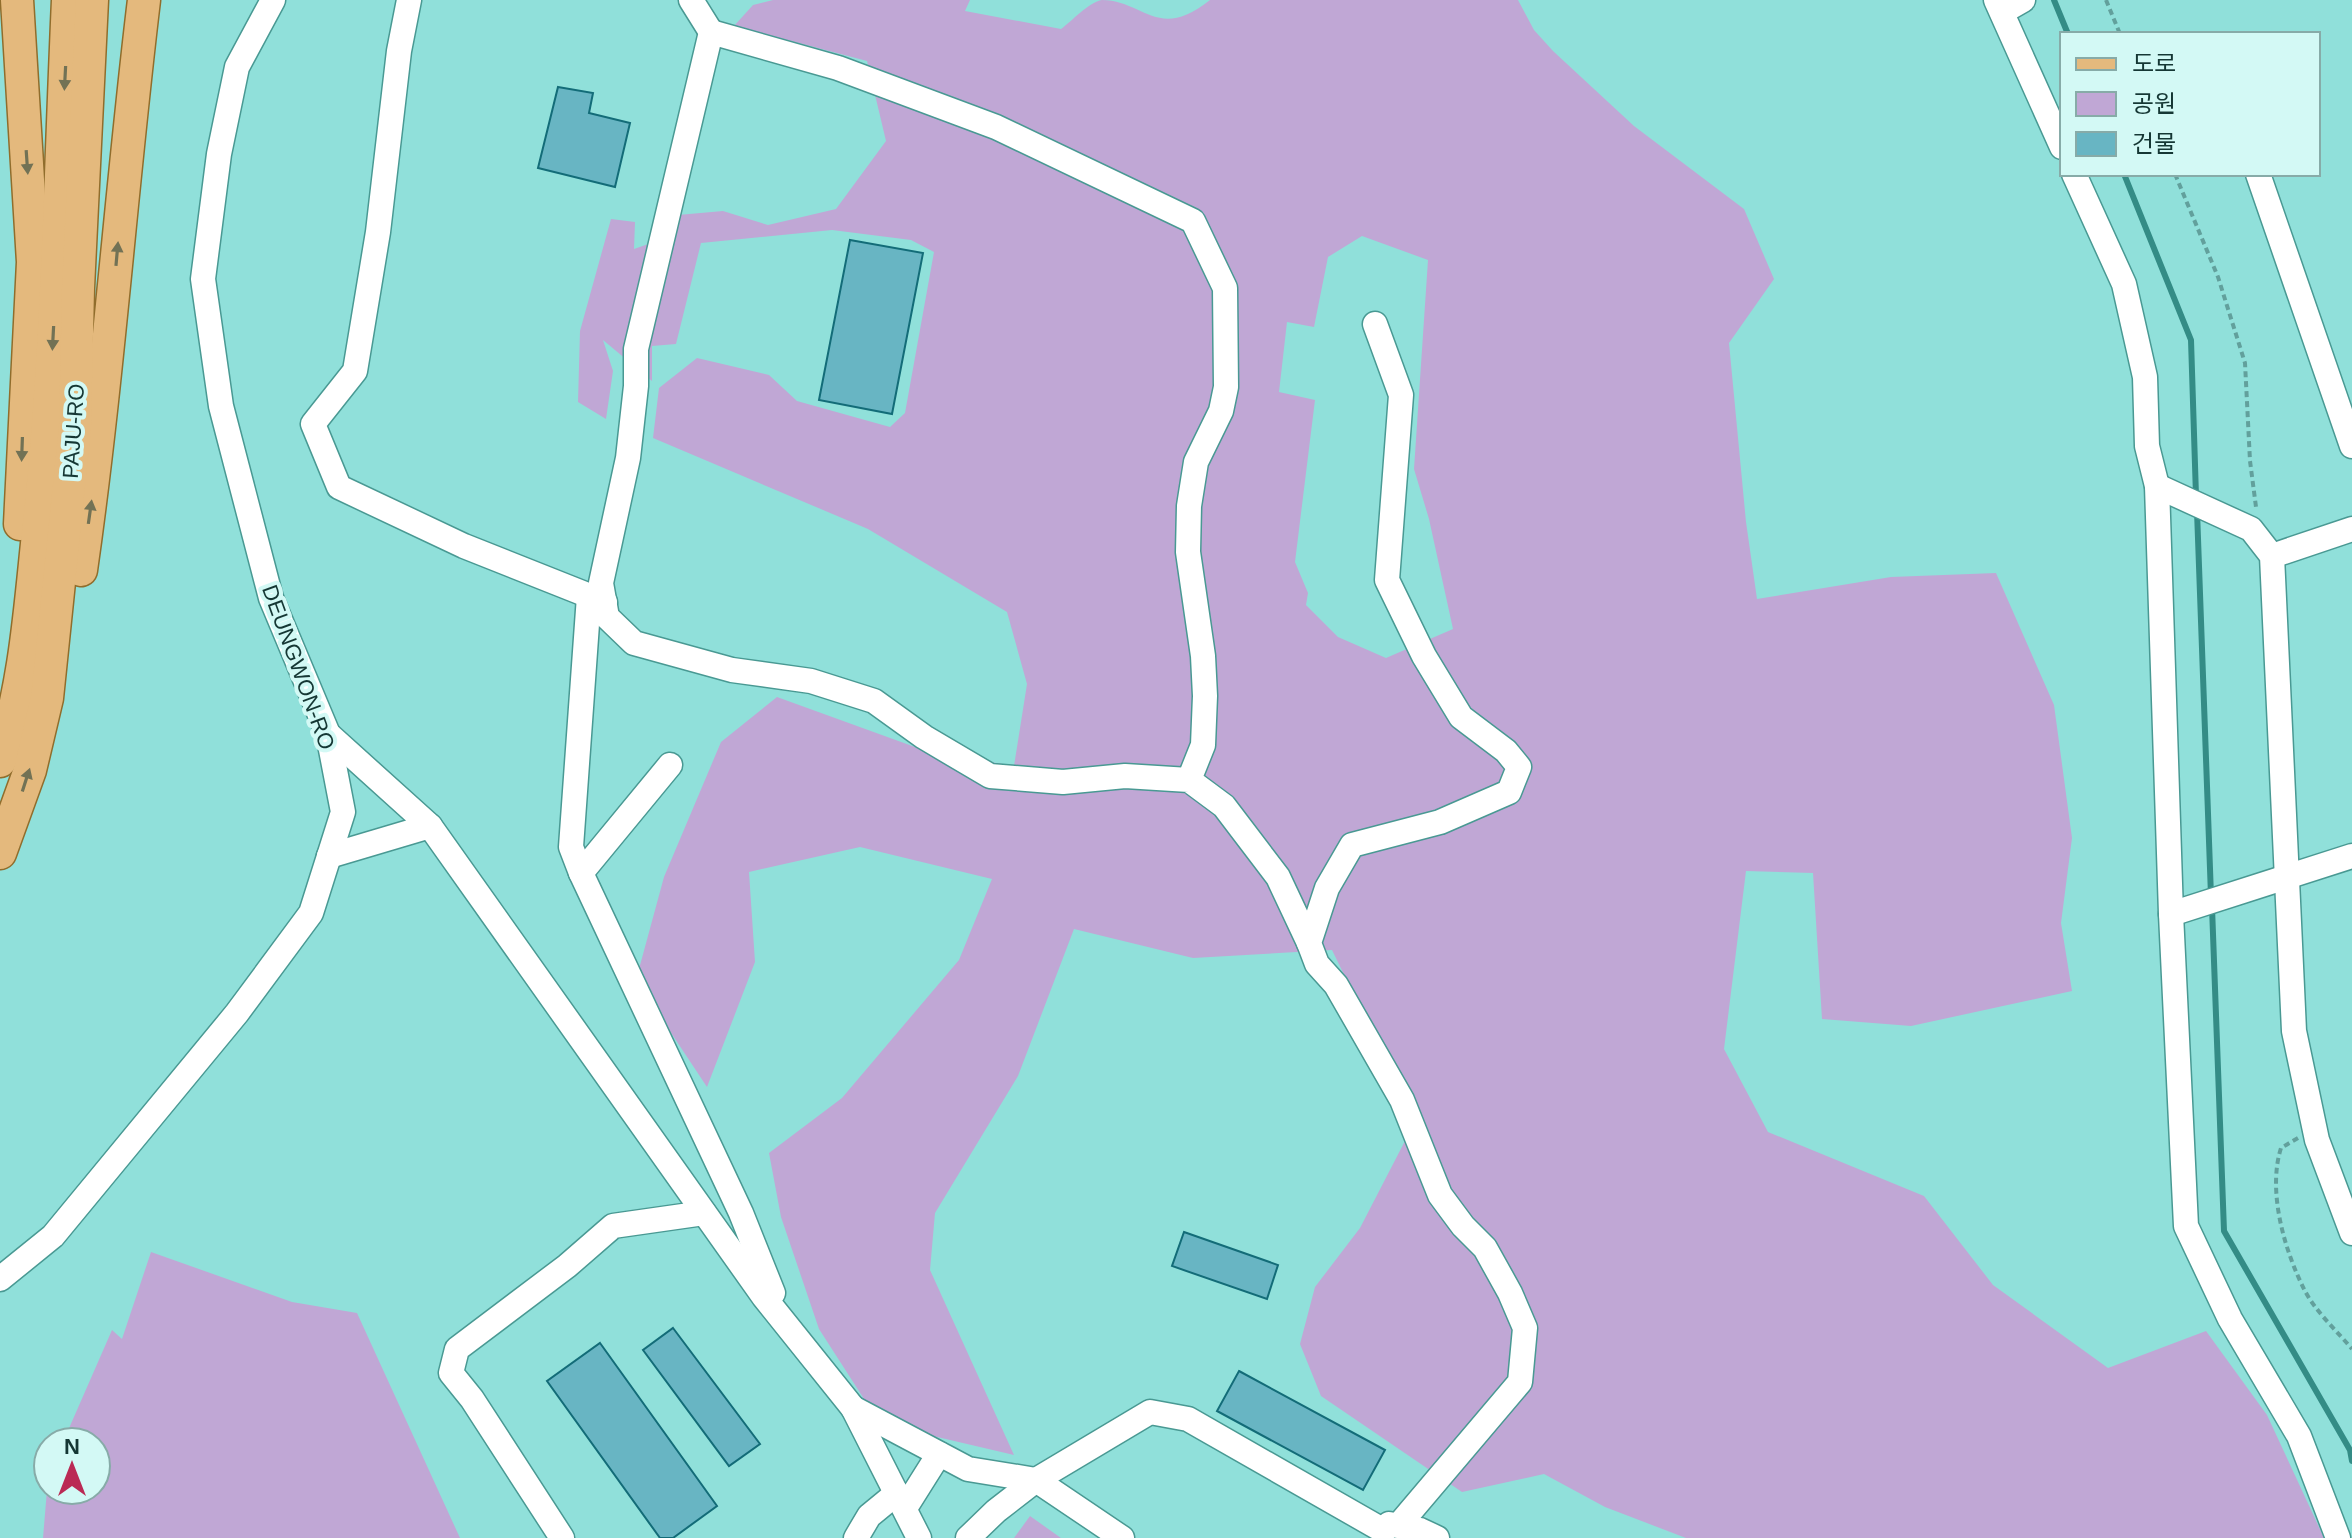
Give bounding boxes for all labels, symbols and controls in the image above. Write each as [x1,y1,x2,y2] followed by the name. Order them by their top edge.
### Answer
[2060,32,2320,176] legend
[2132,50,2176,77] text: 도로
[58,66,71,91] one-way arrow
[2132,90,2176,117] text: 공원
[2132,130,2176,157] text: 건물
[20,150,33,175] one-way arrow
[111,241,124,266] one-way arrow
[47,326,60,351] one-way arrow
[58,383,89,479] street label: PAJU-RO
[16,437,29,462] one-way arrow
[84,499,97,524] one-way arrow
[257,581,340,753] street label: DEUNGWON-RO
[20,767,33,791] one-way arrow
[32,1426,112,1506] north arrow
[64,1434,80,1459] text: N

